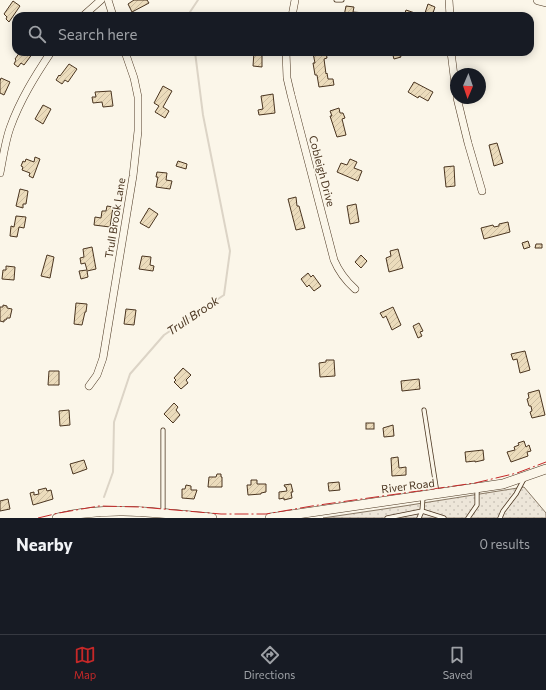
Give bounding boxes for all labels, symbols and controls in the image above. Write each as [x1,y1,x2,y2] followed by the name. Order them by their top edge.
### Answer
[12,12,534,56] search box
[26,23,48,45] icon: search
[58,25,137,43] text: Search here
[450,68,486,104] north arrow
[307,134,338,208] street label: Cobleigh Drive
[102,177,127,259] street label: Trull Brook Lane
[164,292,222,338] water label: Trull Brook
[381,476,435,495] street label: River Road
[16,534,73,555] text: Nearby
[479,536,530,552] text: 0 results
[74,644,96,681] tab: Map
[244,644,295,681] tab: Directions
[443,644,472,681] tab: Saved

